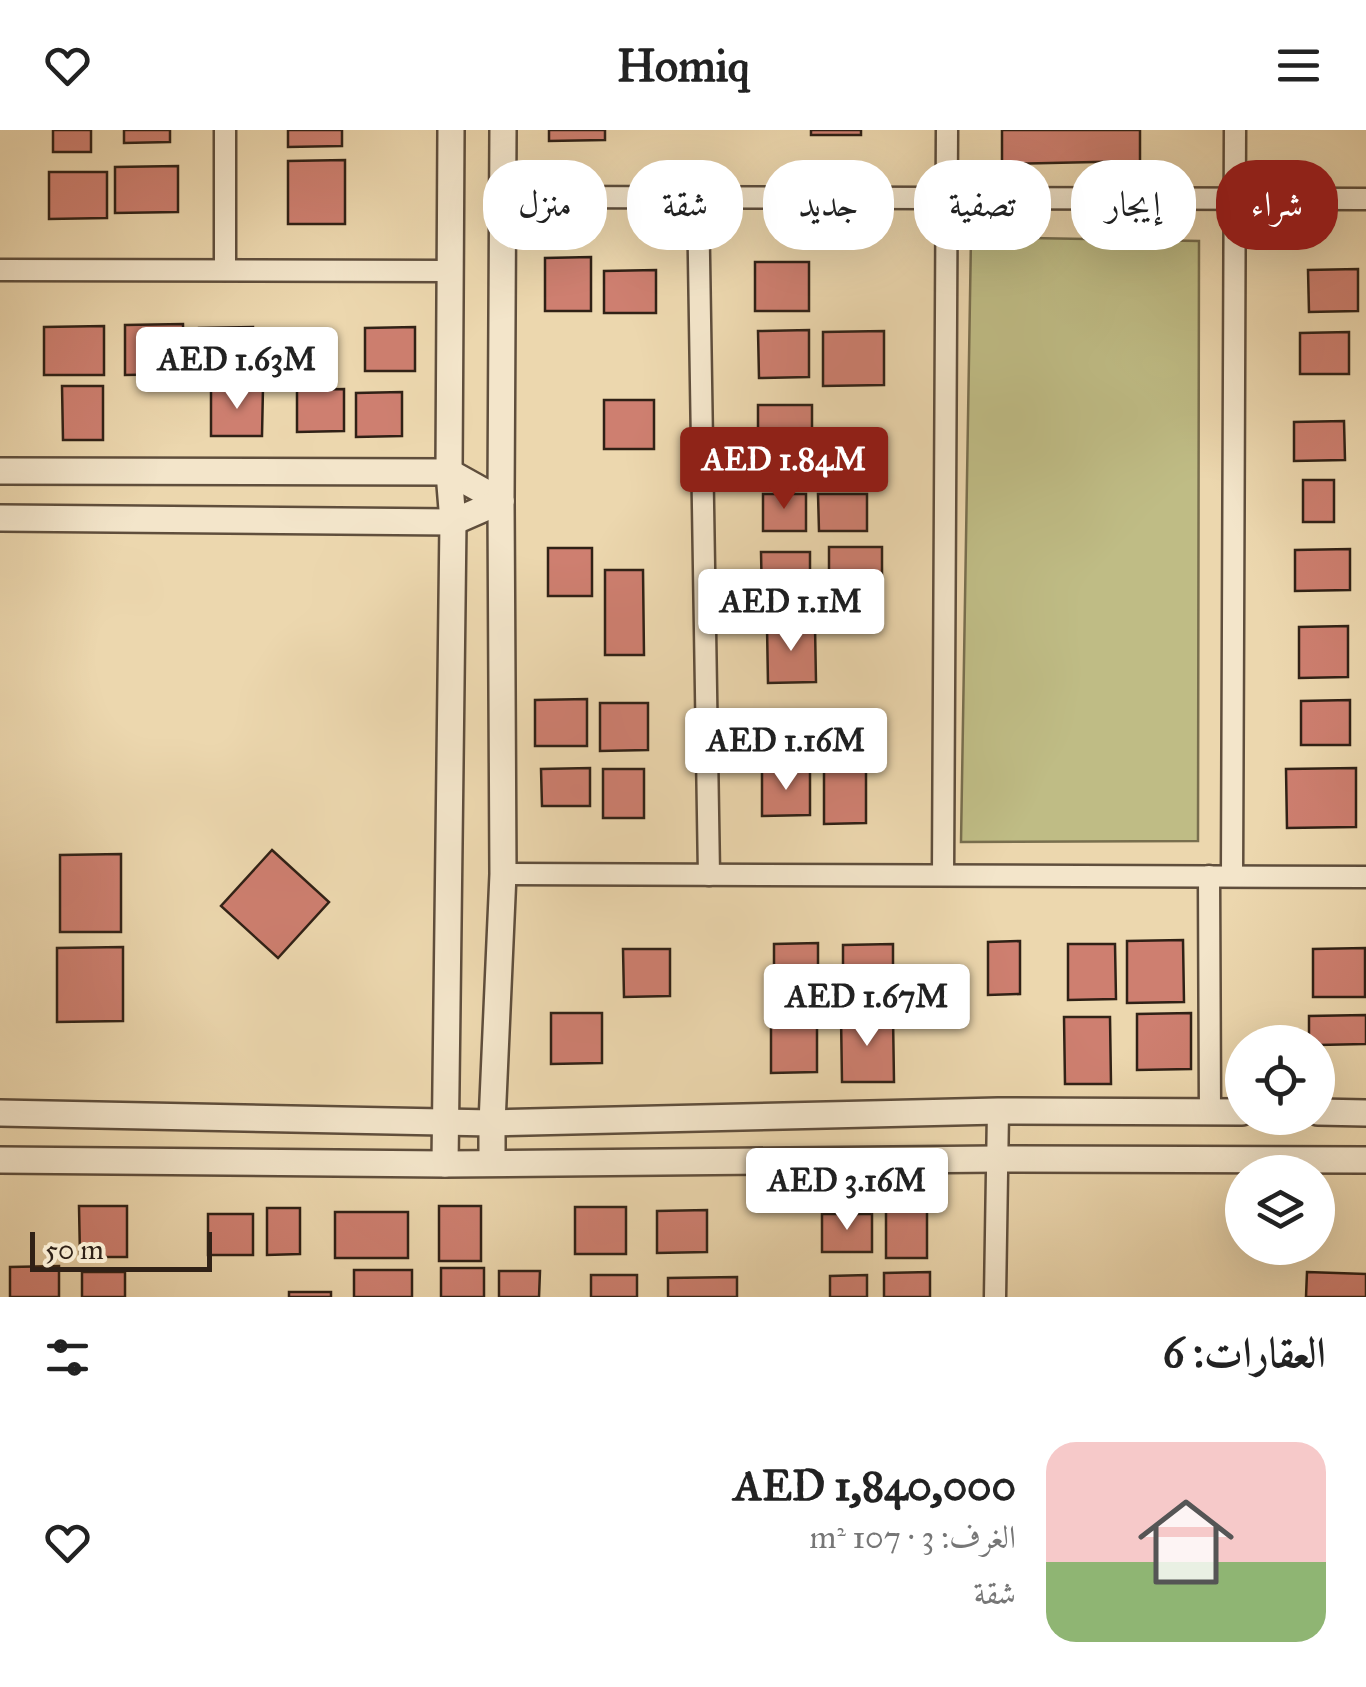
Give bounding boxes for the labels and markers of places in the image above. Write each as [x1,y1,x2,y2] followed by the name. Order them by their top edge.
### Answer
[123,327,351,412] pin: AED 1.63M
[670,427,898,512] pin: AED 1.84M
[688,569,894,654] pin: AED 1.1M
[672,708,900,793] pin: AED 1.16M
[753,964,981,1049] pin: AED 1.67M
[733,1148,961,1233] pin: AED 3.16M

